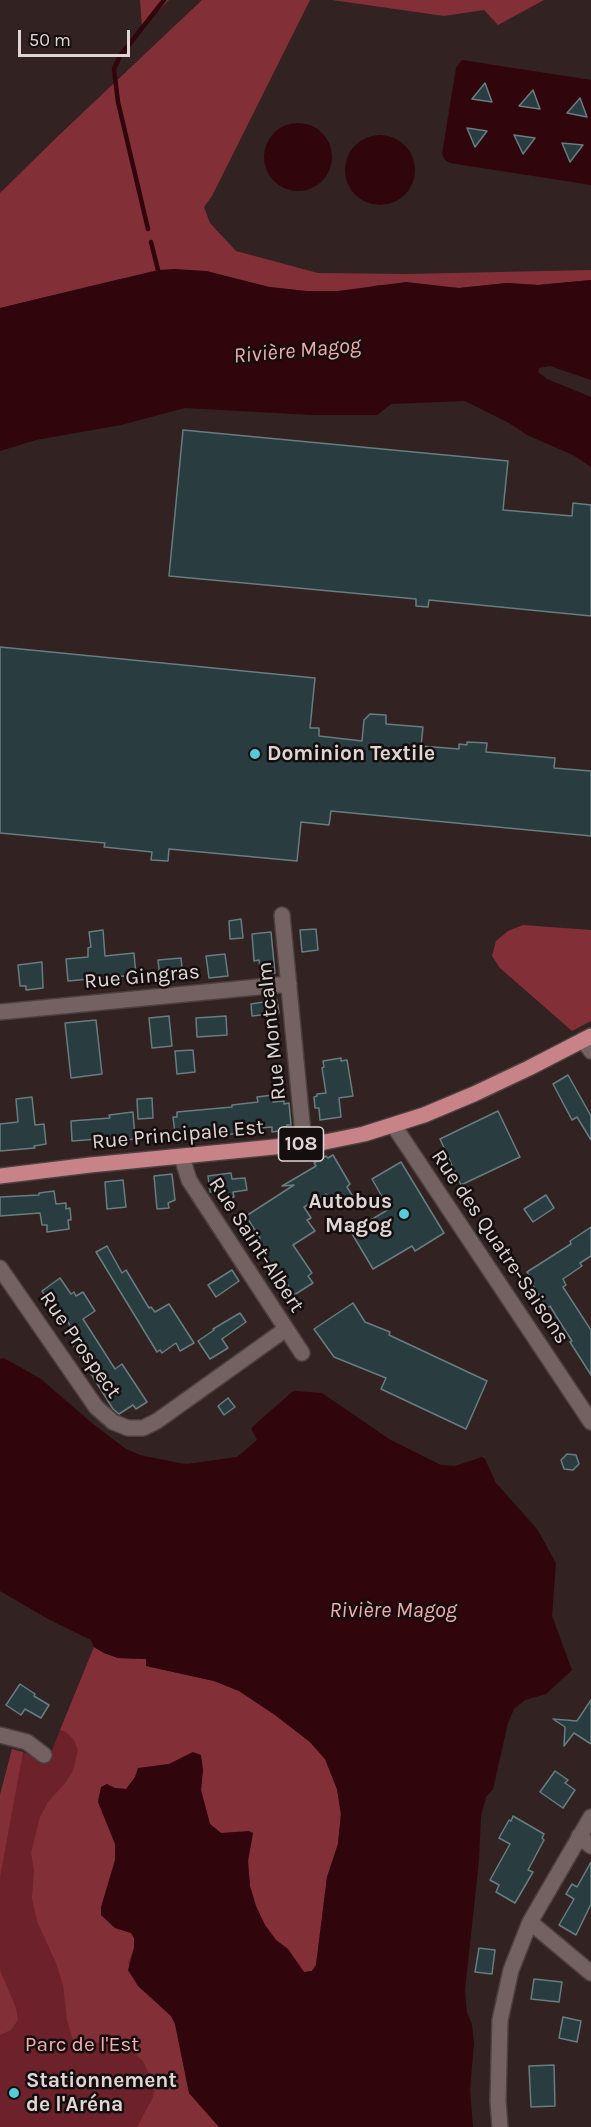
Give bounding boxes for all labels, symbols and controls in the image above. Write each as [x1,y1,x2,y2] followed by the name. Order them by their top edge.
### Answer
[21,18,134,56] scale bar
[29,29,71,51] text: 50 m
[232,332,362,370] water label: Rivière Magog
[267,741,435,767] place label: Dominion Textile
[248,747,262,761] marker: Dominion Textile
[83,959,201,995] street label: Rue Gingras
[252,961,292,1101] street label: Rue Montcalm
[91,1115,265,1155] street label: Rue Principale Est
[278,1127,324,1161] road number: 108
[426,1145,574,1349] street label: Rue des Quatre-Saisons
[203,1173,309,1317] street label: Rue Saint-Albert
[308,1189,392,1239] place label: Autobus Magog
[397,1207,411,1221] marker: Autobus Magog
[34,1287,126,1403] street label: Rue Prospect
[329,1598,457,1624] water label: Rivière Magog
[25,2032,139,2058] park label: Parc de l'Est
[26,2068,177,2118] place label: Stationnement de l'Aréna
[7,2086,21,2100] marker: Stationnement de l'Aréna

